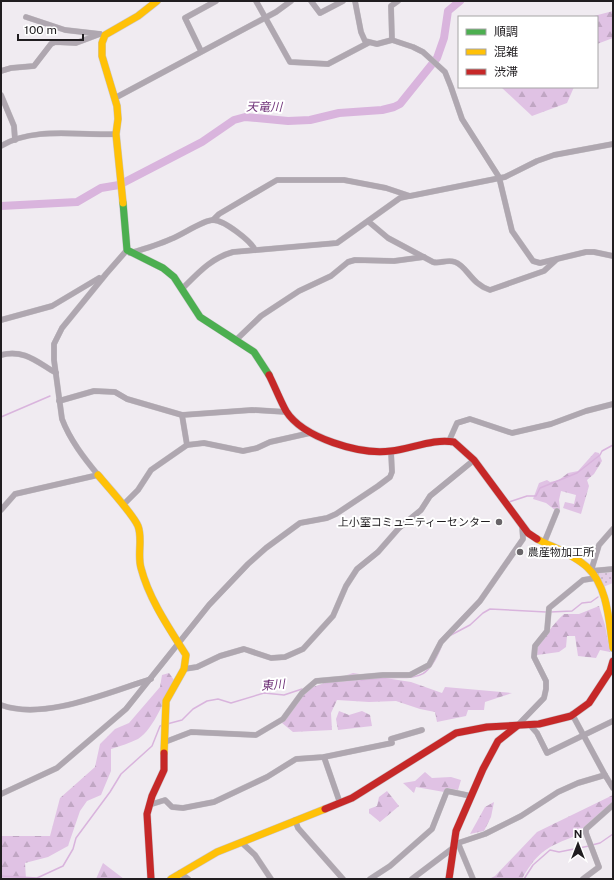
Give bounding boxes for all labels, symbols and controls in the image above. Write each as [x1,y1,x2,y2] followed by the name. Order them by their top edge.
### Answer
[18,16,83,42] scale bar
[458,16,598,88] legend
[24,23,57,37] text: 100 m
[494,25,518,39] text: 順調
[494,45,518,59] text: 混雑
[494,65,518,79] text: 渋滞
[246,100,284,114] water label: 天竜川
[338,516,491,528] place label: 上小室コミュニティーセンター
[494,517,504,527] marker: 上小室コミュニティーセンター
[528,546,595,558] place label: 農産物加工所
[515,547,525,557] marker: 農産物加工所
[260,677,288,693] water label: 東川
[558,824,598,864] north arrow
[574,828,582,840] text: N

